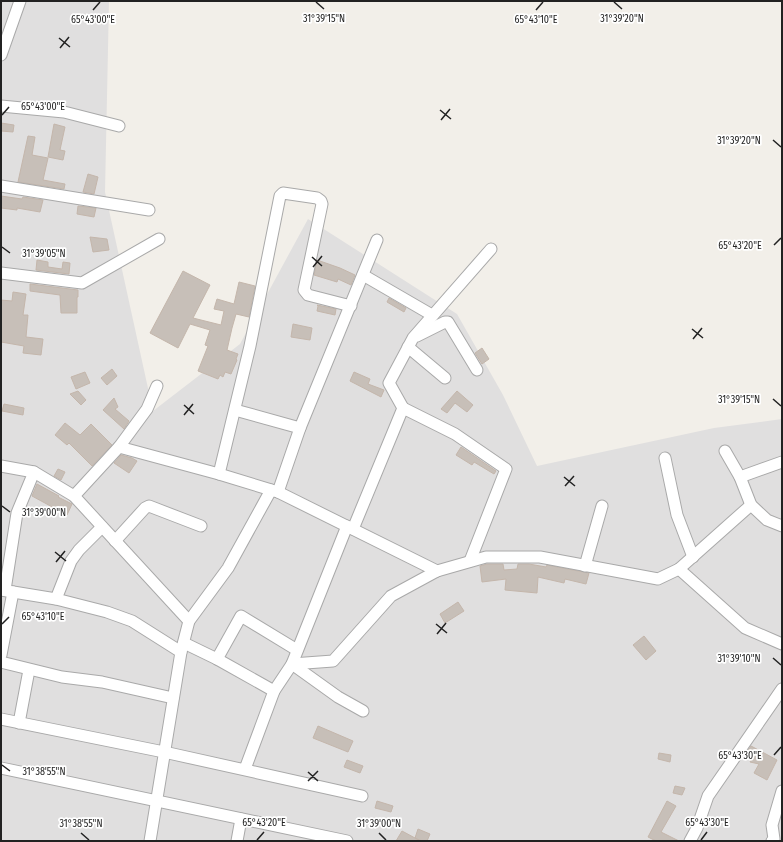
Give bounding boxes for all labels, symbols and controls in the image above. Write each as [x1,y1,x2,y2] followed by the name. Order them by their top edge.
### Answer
[303,13,345,25] text: 31°39'15"N
[600,13,644,25] text: 31°39'20"N
[71,14,115,26] text: 65°43'00"E
[515,14,558,26] text: 65°43'10"E
[21,101,65,113] text: 65°43'00"E
[717,135,761,147] text: 31°39'20"N
[718,240,762,252] text: 65°43'20"E
[22,248,66,260] text: 31°39'05"N
[718,394,760,406] text: 31°39'15"N
[22,507,66,519] text: 31°39'00"N
[22,611,65,623] text: 65°43'10"E
[718,653,761,665] text: 31°39'10"N
[718,750,762,762] text: 65°43'30"E
[23,766,65,778] text: 31°38'55"N
[242,817,286,829] text: 65°43'20"E
[685,817,729,829] text: 65°43'30"E
[60,818,102,830] text: 31°38'55"N
[357,818,401,830] text: 31°39'00"N

